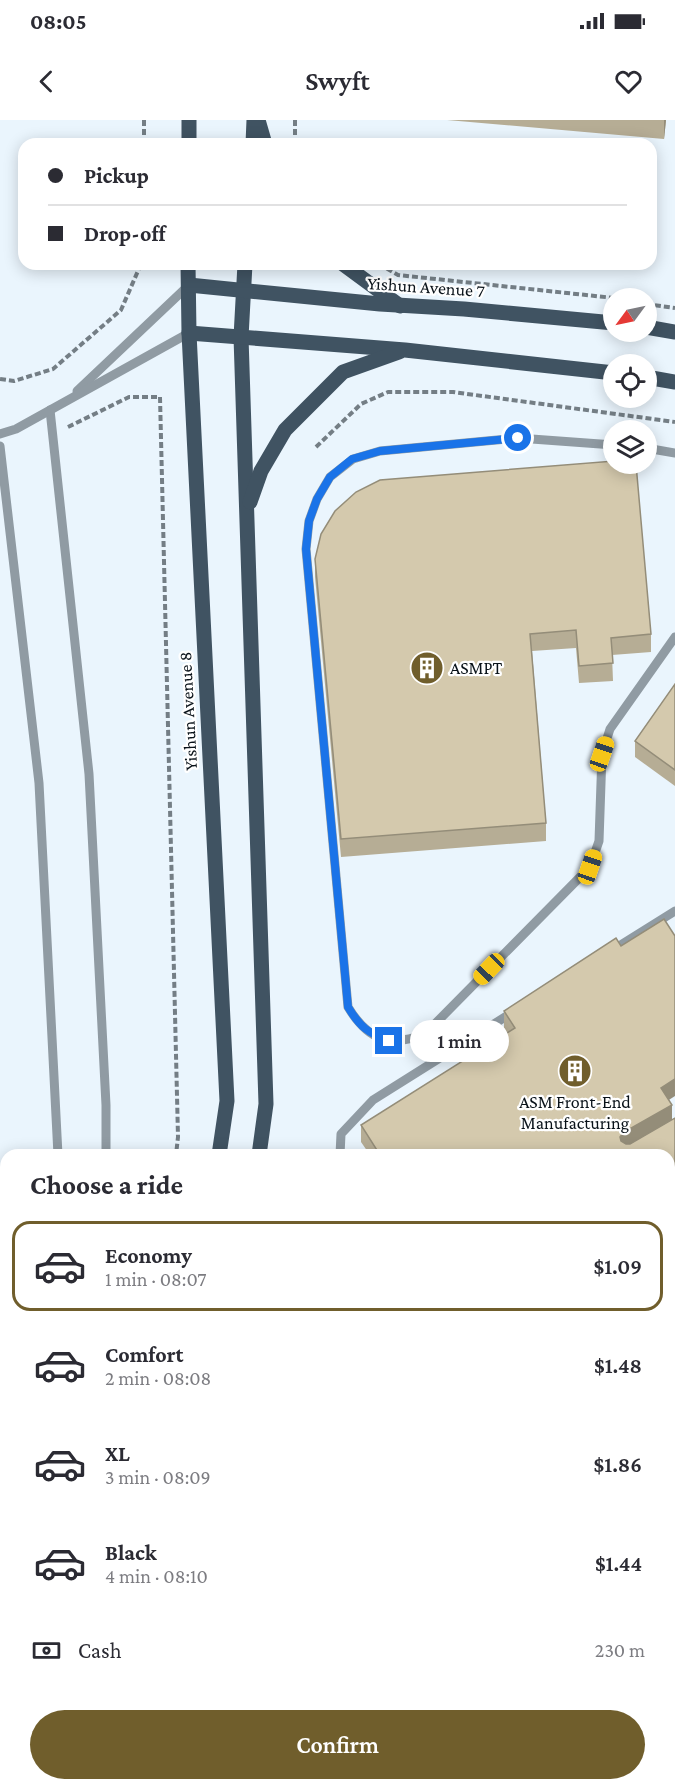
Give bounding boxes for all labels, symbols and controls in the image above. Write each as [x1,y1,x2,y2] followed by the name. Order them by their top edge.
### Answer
[30,9,86,34] text: 08:05
[30,65,63,98] icon: back
[612,65,645,98] icon: heart
[305,66,370,96] text: Swyft
[84,163,149,188] text: Pickup
[84,221,166,246] text: Drop-off
[367,273,485,301] street label: Yishun Avenue 7
[603,288,657,342] north arrow
[603,288,657,474] map controls
[603,354,657,408] button: locate
[603,420,657,474] button: layers
[504,424,531,451] route start
[409,650,445,686] building icon: ASMPT
[175,651,201,771] street label: Yishun Avenue 8
[450,658,503,678] place label: ASMPT
[588,734,616,774] car
[576,847,604,887] car
[470,950,508,988] car
[410,1020,509,1062] callout: 1 min
[375,1027,402,1054] route end
[437,1030,482,1052] text: 1 min
[557,1053,593,1089] building icon: ASM Front-End Manufacturing
[519,1092,631,1133] place label: ASM Front-End Manufacturing
[30,1170,183,1200] text: Choose a ride
[33,1239,87,1293] icon: car
[105,1243,192,1268] text: Economy
[594,1254,642,1279] text: $1.09
[105,1268,206,1290] text: 1 min · 08:07
[33,1338,87,1392] icon: car
[105,1342,183,1367] text: Comfort
[594,1353,642,1378] text: $1.48
[105,1367,211,1389] text: 2 min · 08:08
[33,1437,87,1491] icon: car
[105,1441,130,1466] text: XL
[594,1452,642,1477] text: $1.86
[105,1466,211,1488] text: 3 min · 08:09
[33,1536,87,1590] icon: car
[105,1540,157,1565] text: Black
[595,1551,642,1576] text: $1.44
[105,1565,208,1587] text: 4 min · 08:10
[30,1634,63,1667] icon: cash
[78,1638,122,1663] text: Cash
[595,1639,645,1661] text: 230 m
[30,1710,645,1779] button: Confirm

